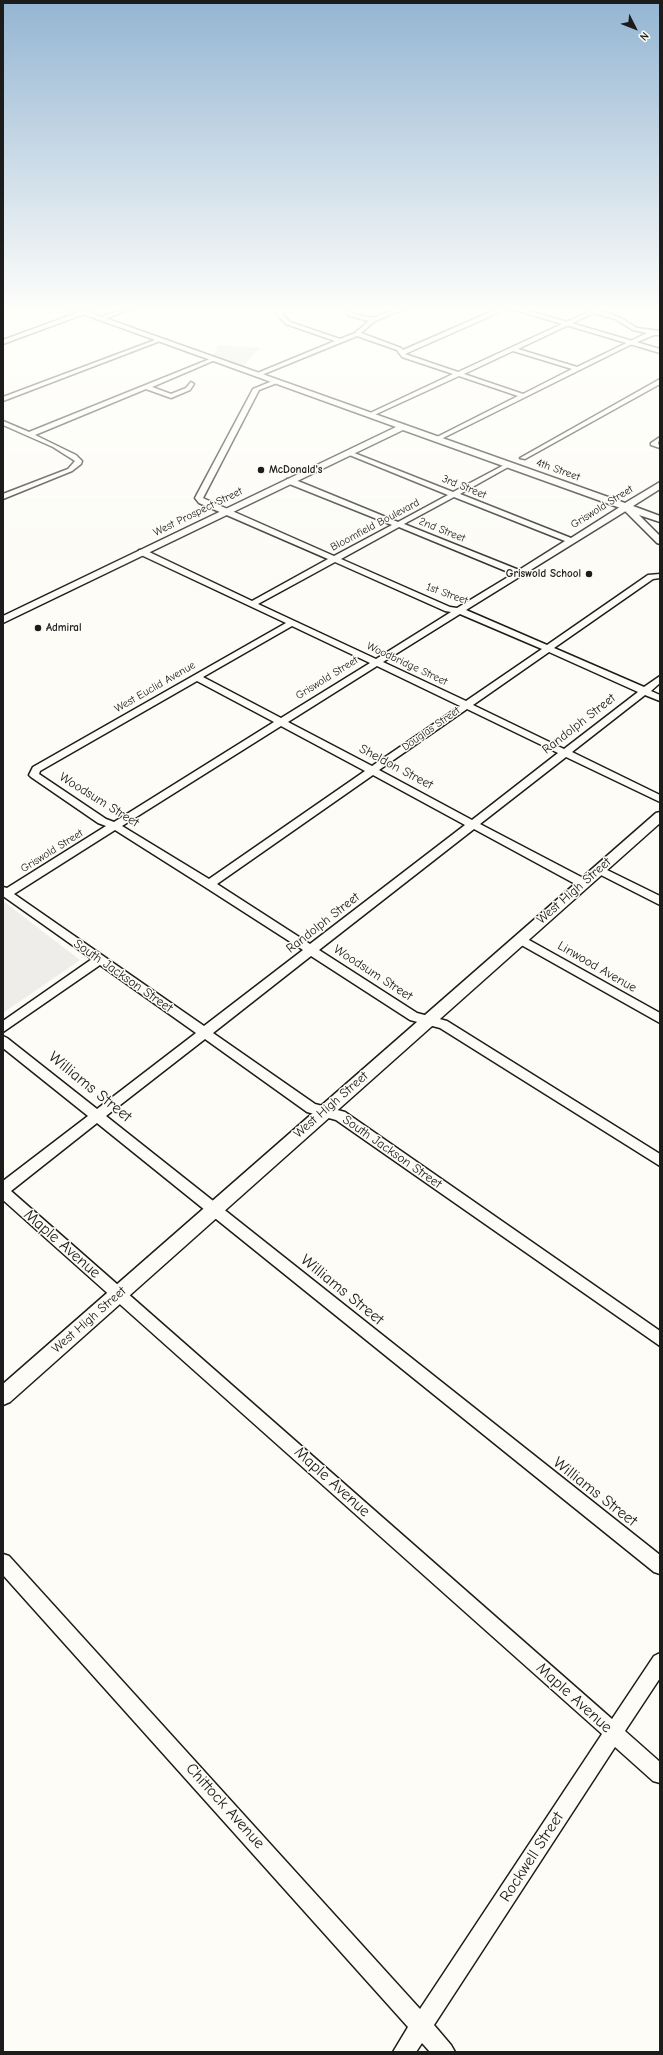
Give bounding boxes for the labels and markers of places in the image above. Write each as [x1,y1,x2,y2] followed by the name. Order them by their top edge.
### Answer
[269,463,322,477] place label: McDonald's
[256,465,266,475] marker: McDonald's
[506,567,581,581] place label: Griswold School
[584,569,594,579] marker: Griswold School
[46,621,82,635] place label: Admiral
[33,623,43,633] marker: Admiral

